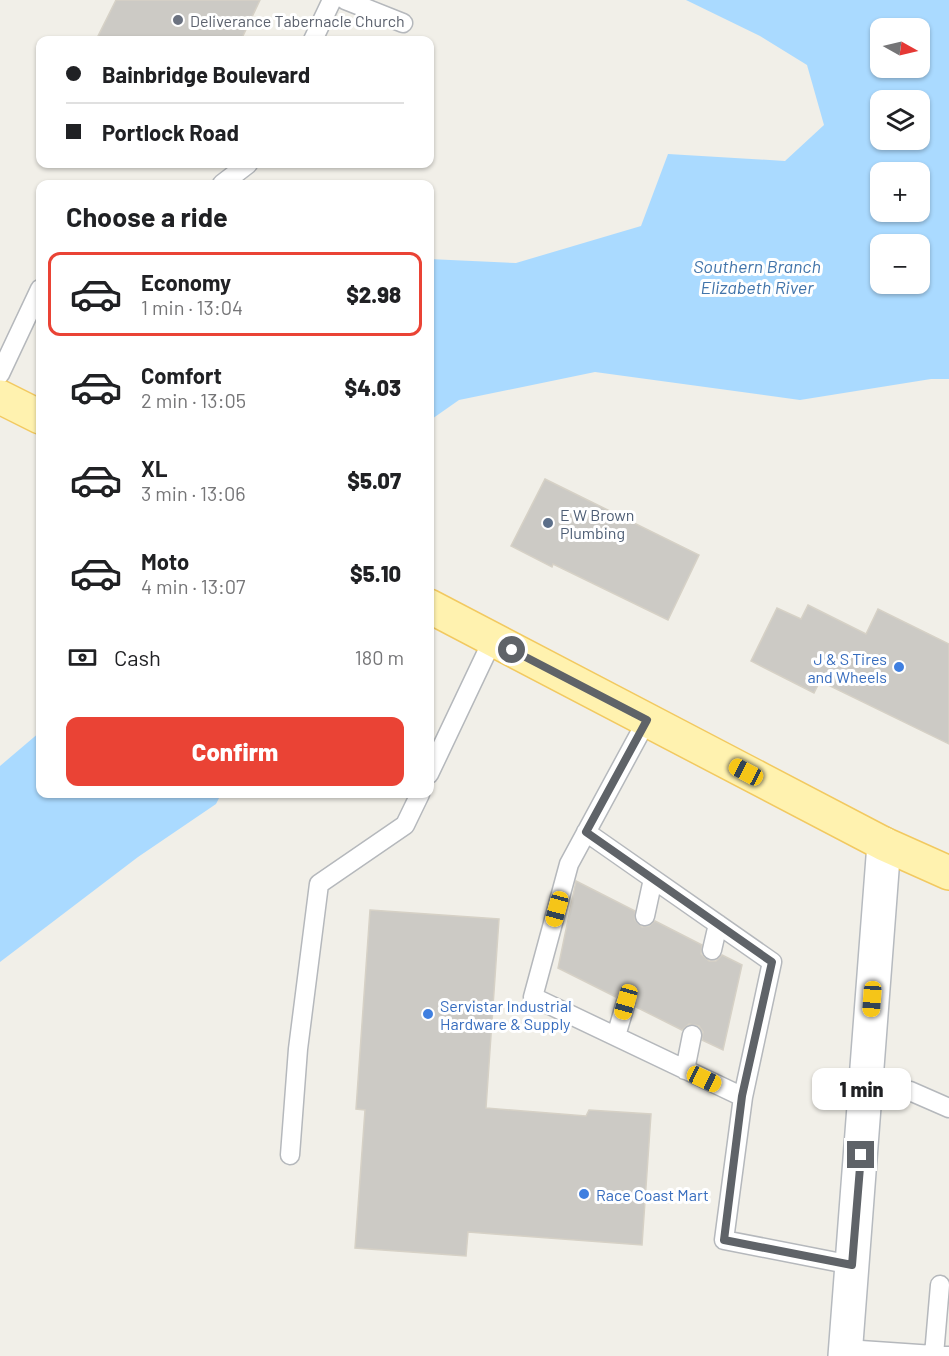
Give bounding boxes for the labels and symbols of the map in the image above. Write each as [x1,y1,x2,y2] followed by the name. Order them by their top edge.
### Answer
[190,11,405,30] place label: Deliverance Tabernacle Church
[171,13,185,27] marker: Deliverance Tabernacle Church
[870,18,930,78] north arrow
[693,255,821,298] water label: Southern Branch Elizabeth River
[560,505,634,542] place label: E W Brown Plumbing
[541,516,555,530] marker: E W Brown Plumbing
[498,636,525,663] route start
[807,649,887,686] place label: J & S Tires and Wheels
[892,660,906,674] marker: J & S Tires and Wheels
[726,756,766,788] car
[544,889,570,929] car
[862,980,882,1018] car
[612,982,640,1022] car
[440,996,572,1033] place label: Servistar Industrial Hardware & Supply
[421,1007,435,1021] marker: Servistar Industrial Hardware & Supply
[684,1063,724,1095] car
[812,1068,910,1110] callout: 1 min
[847,1141,874,1168] route end
[596,1185,709,1204] place label: Race Coast Mart
[577,1187,591,1201] marker: Race Coast Mart

